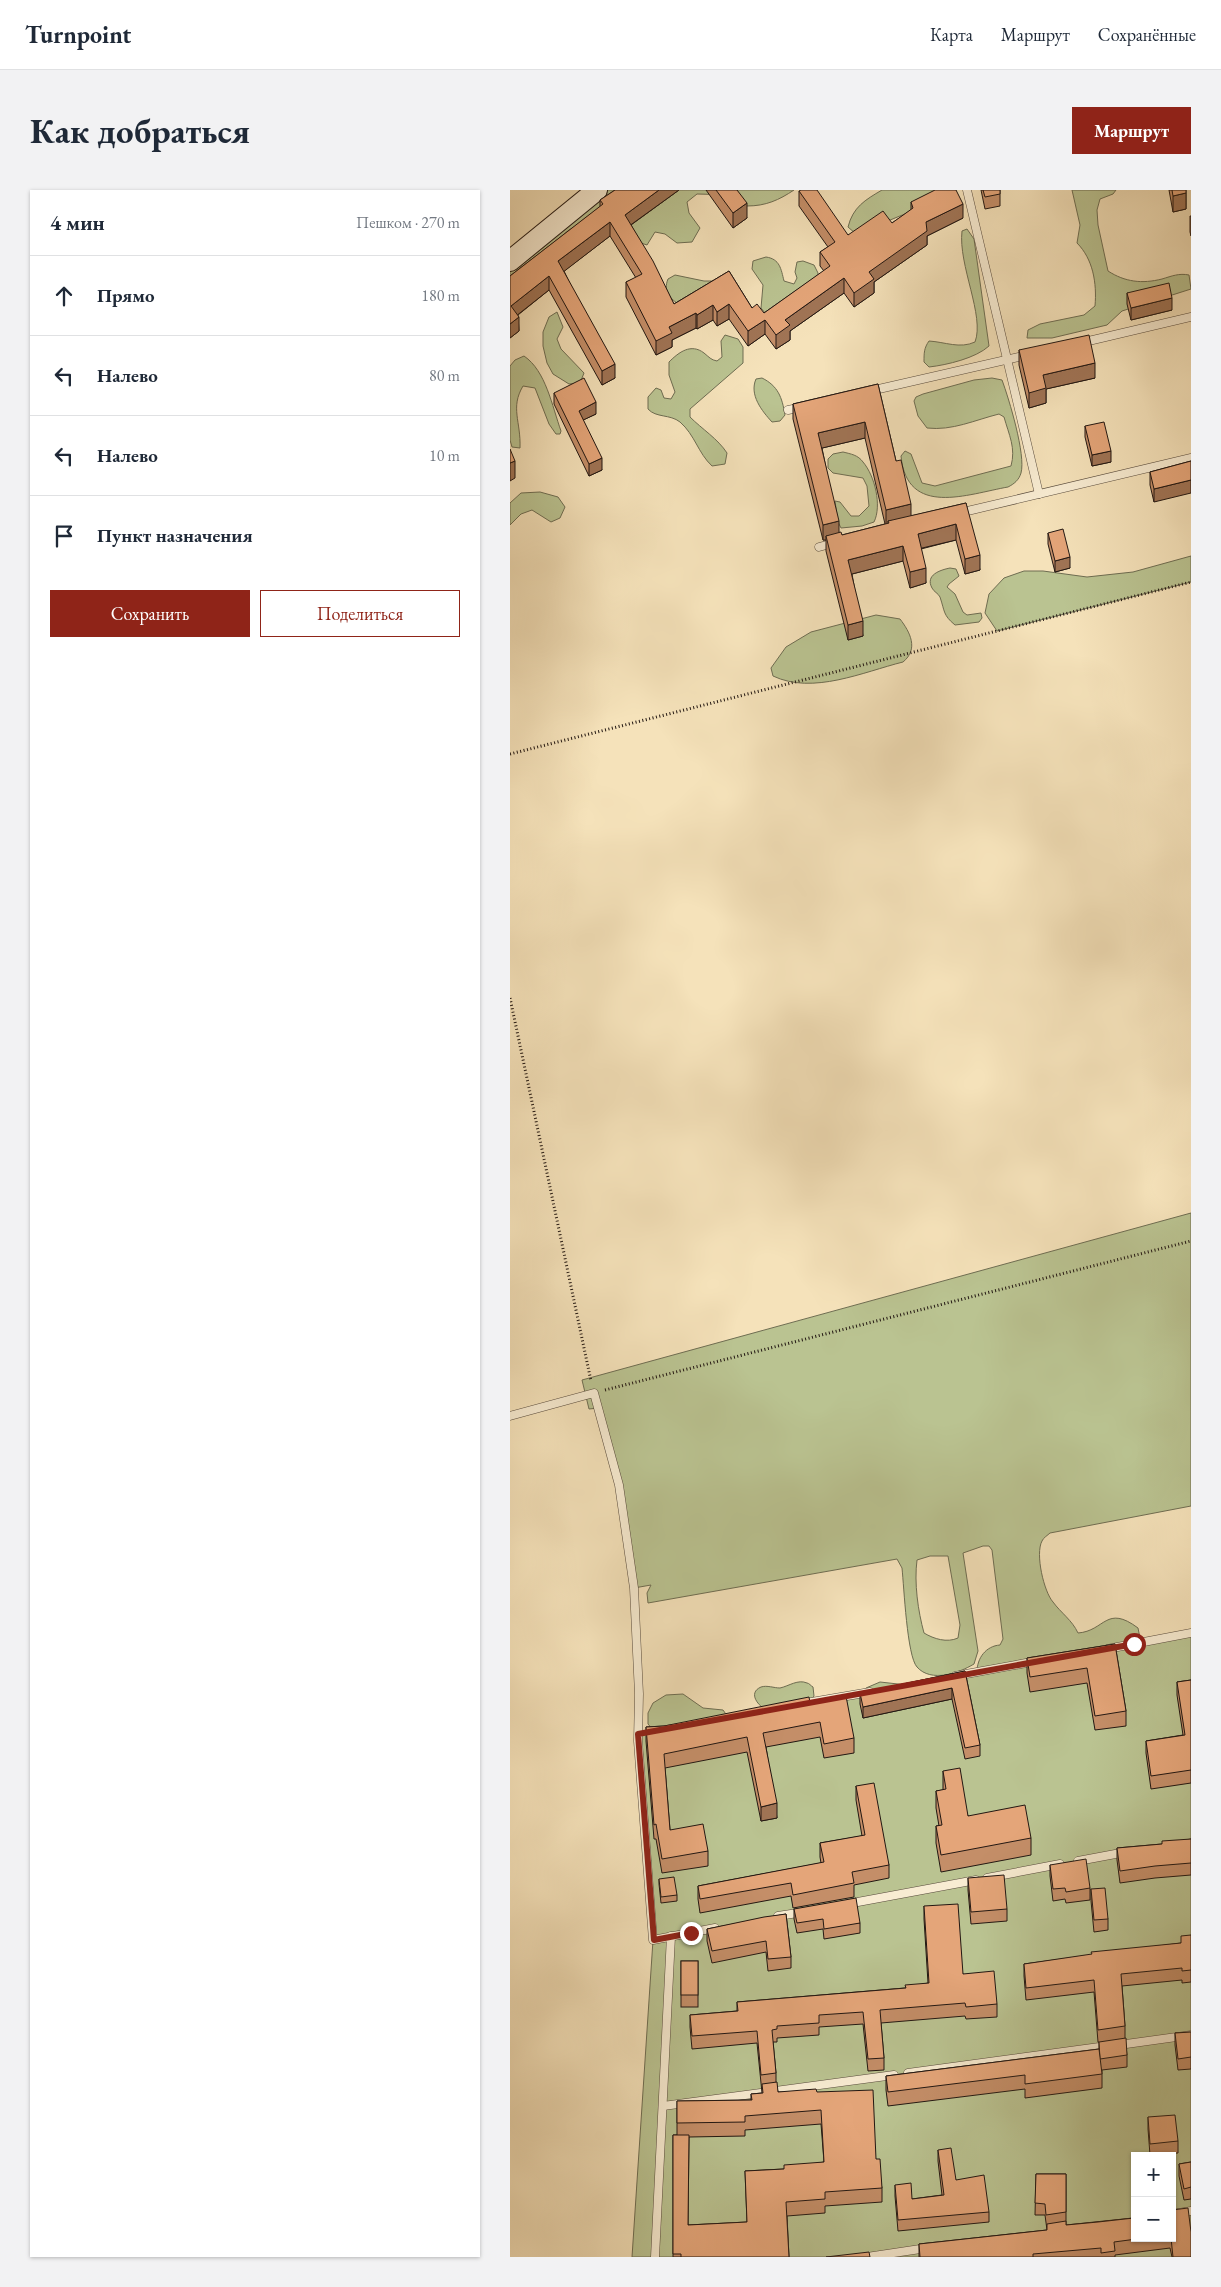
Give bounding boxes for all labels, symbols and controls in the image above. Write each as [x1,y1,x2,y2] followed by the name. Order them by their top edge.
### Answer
[25,19,131,50] text: Turnpoint
[930,23,973,46] text: Карта
[1001,23,1070,46] text: Маршрут
[1098,23,1196,46] text: Сохранённые
[1072,107,1191,154] button: Маршрут
[30,108,250,153] text: Как добраться
[50,209,105,236] text: 4 мин
[356,212,460,233] text: Пешком · 270 m
[50,282,78,310] icon: ahead
[97,283,155,308] text: Прямо
[421,285,460,306] text: 180 m
[50,362,78,390] icon: left
[97,363,158,388] text: Налево
[429,365,460,386] text: 80 m
[50,442,78,470] icon: left
[97,443,158,468] text: Налево
[429,445,460,466] text: 10 m
[50,522,78,550] icon: arrive
[97,523,253,548] text: Пункт назначения
[50,590,250,637] button: Сохранить
[260,590,460,637] button: Поделиться
[1123,1633,1146,1656] route start
[680,1922,703,1945] route end
[1131,2152,1176,2242] map controls
[1131,2152,1176,2197] button: +
[1131,2197,1176,2242] button: −

